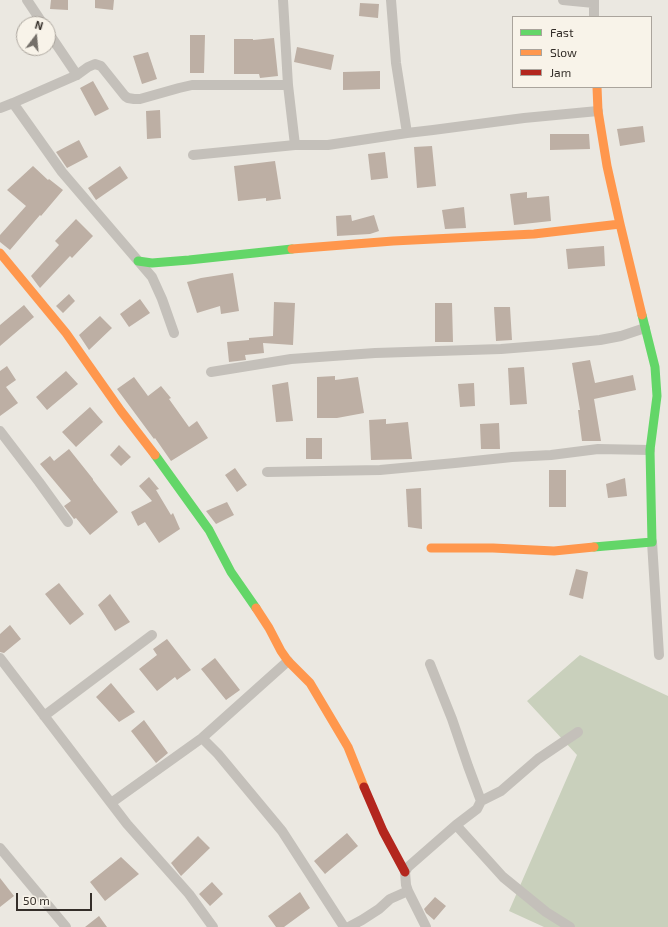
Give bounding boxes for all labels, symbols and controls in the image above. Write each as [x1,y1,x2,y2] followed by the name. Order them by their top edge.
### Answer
[16,16,56,56] north arrow
[512,16,652,88] legend
[34,18,45,32] text: N
[550,25,573,39] text: Fast
[550,45,577,59] text: Slow
[550,65,571,79] text: Jam
[18,885,94,911] scale bar
[23,893,50,907] text: 50 m

